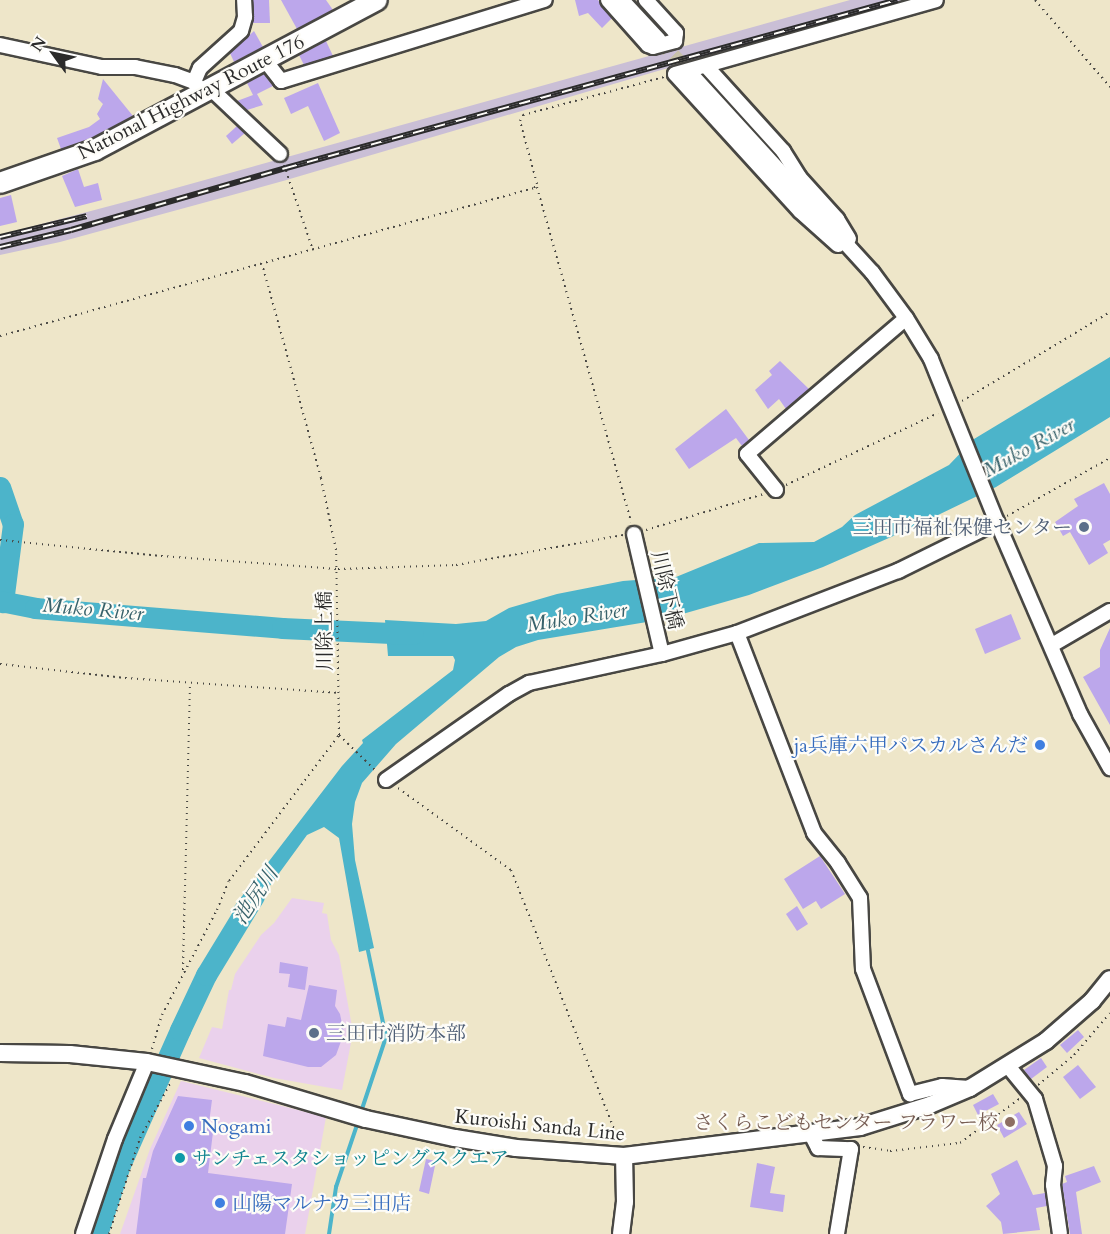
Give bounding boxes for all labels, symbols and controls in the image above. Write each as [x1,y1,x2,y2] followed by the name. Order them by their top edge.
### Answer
[24,24,84,84] north arrow
[74,29,308,165] street label: National Highway Route 176
[26,32,52,56] text: N
[979,412,1079,484] water label: Muko River
[852,515,1072,539] place label: 三田市福祉保健センター
[1077,520,1091,534] marker: 三田市福祉保健センター
[646,548,688,632] street label: 川除下橋
[312,591,336,671] street label: 川除上橋
[41,593,145,627] water label: Muko River
[525,598,629,638] water label: Muko River
[794,733,1028,757] place label: ja兵庫六甲パスカルさんだ
[1033,738,1047,752] marker: ja兵庫六甲パスカルさんだ
[228,863,284,929] water label: 池尻川
[326,1021,466,1045] place label: 三田市消防本部
[307,1026,321,1040] marker: 三田市消防本部
[454,1104,626,1146] street label: Kuroishi Sanda Line
[693,1110,998,1134] place label: さくらこどもセンター フラワー校
[201,1114,271,1138] place label: Nogami
[1003,1115,1017,1129] marker: さくらこどもセンター フラワー校
[182,1119,196,1133] marker: Nogami
[192,1146,512,1170] place label: サンチェスタショッピングスクエア
[173,1151,187,1165] marker: サンチェスタショッピングスクエア
[232,1191,412,1215] place label: 山陽マルナカ三田店
[213,1196,227,1210] marker: 山陽マルナカ三田店

